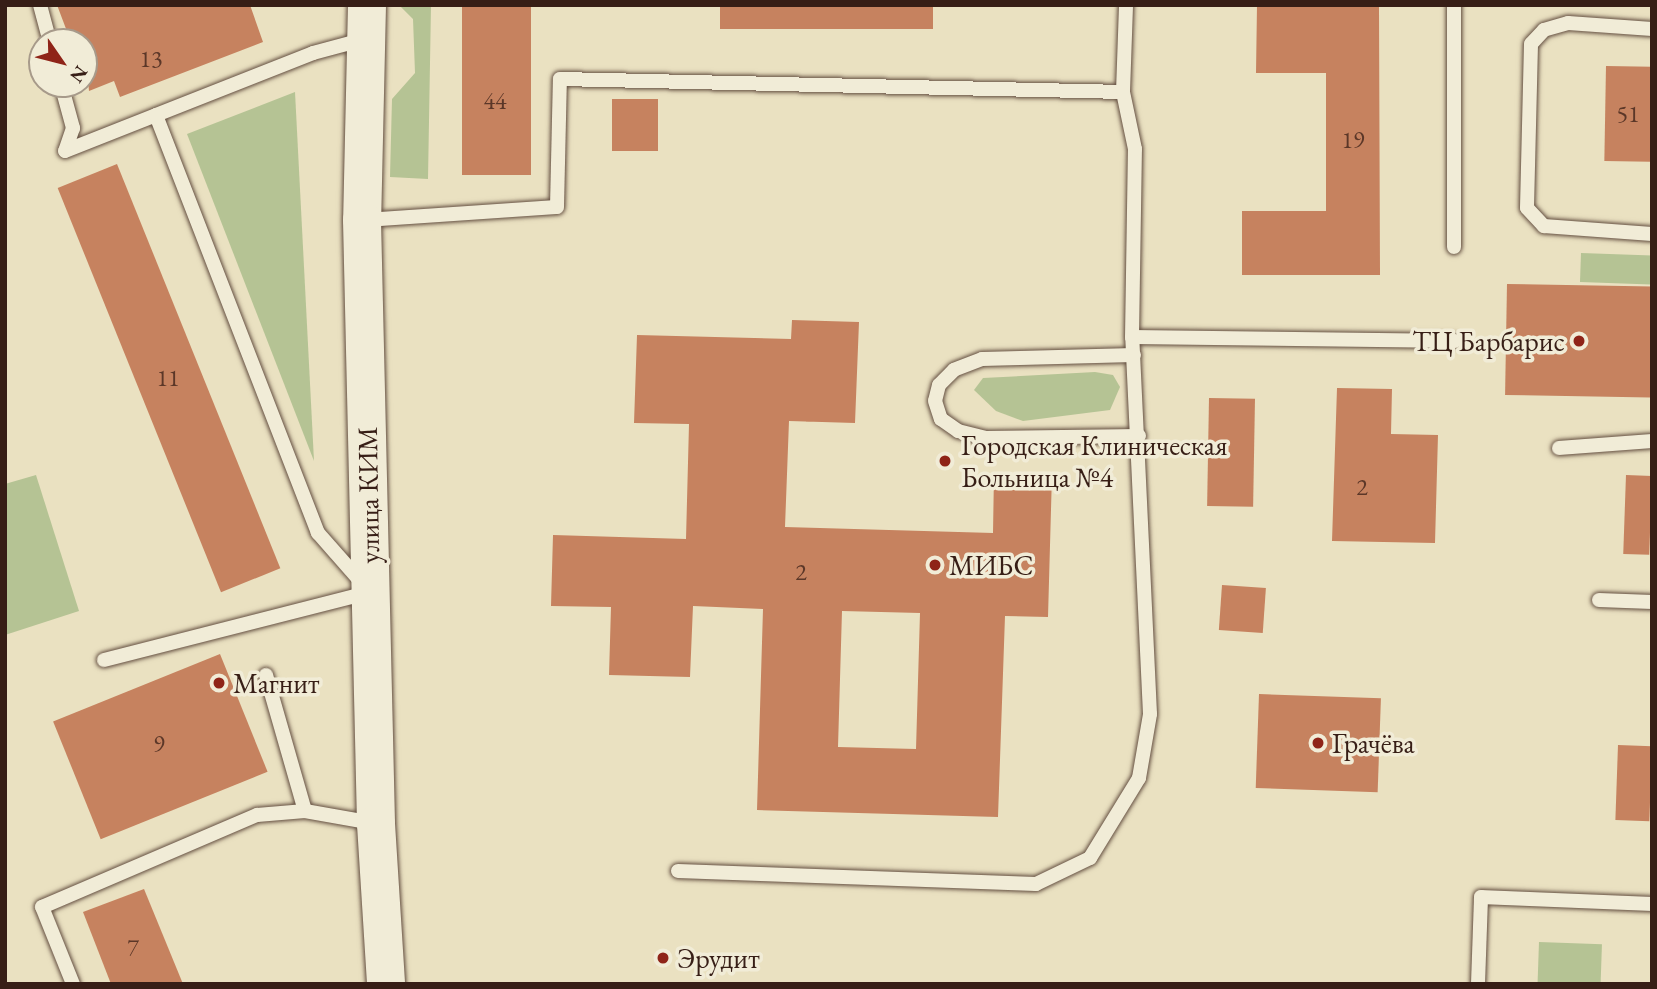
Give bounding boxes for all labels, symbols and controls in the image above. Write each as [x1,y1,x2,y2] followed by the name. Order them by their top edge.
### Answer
[28,28,98,98] north arrow
[139,45,163,73] house number: 13
[64,61,94,88] text: N
[483,87,507,115] house number: 44
[1616,100,1640,128] house number: 51
[1341,126,1365,154] house number: 19
[1412,324,1565,358] place label: ТЦ Барбарис
[1571,333,1587,349] marker: ТЦ Барбарис
[156,364,180,392] house number: 11
[350,426,386,564] street label: улица КИМ
[961,428,1227,494] place label: Городская Клиническая Больница №4
[935,451,955,471] marker: Городская Клиническая Больница №4
[1356,473,1368,501] house number: 2
[949,548,1033,582] place label: МИБС
[927,557,943,573] marker: МИБС
[795,558,807,586] house number: 2
[233,666,320,700] place label: Магнит
[211,675,227,691] marker: Магнит
[1332,726,1415,760] place label: Грачёва
[153,730,165,758] house number: 9
[1310,735,1326,751] marker: Грачёва
[127,934,139,962] house number: 7
[677,941,760,975] place label: Эрудит
[655,950,671,966] marker: Эрудит

